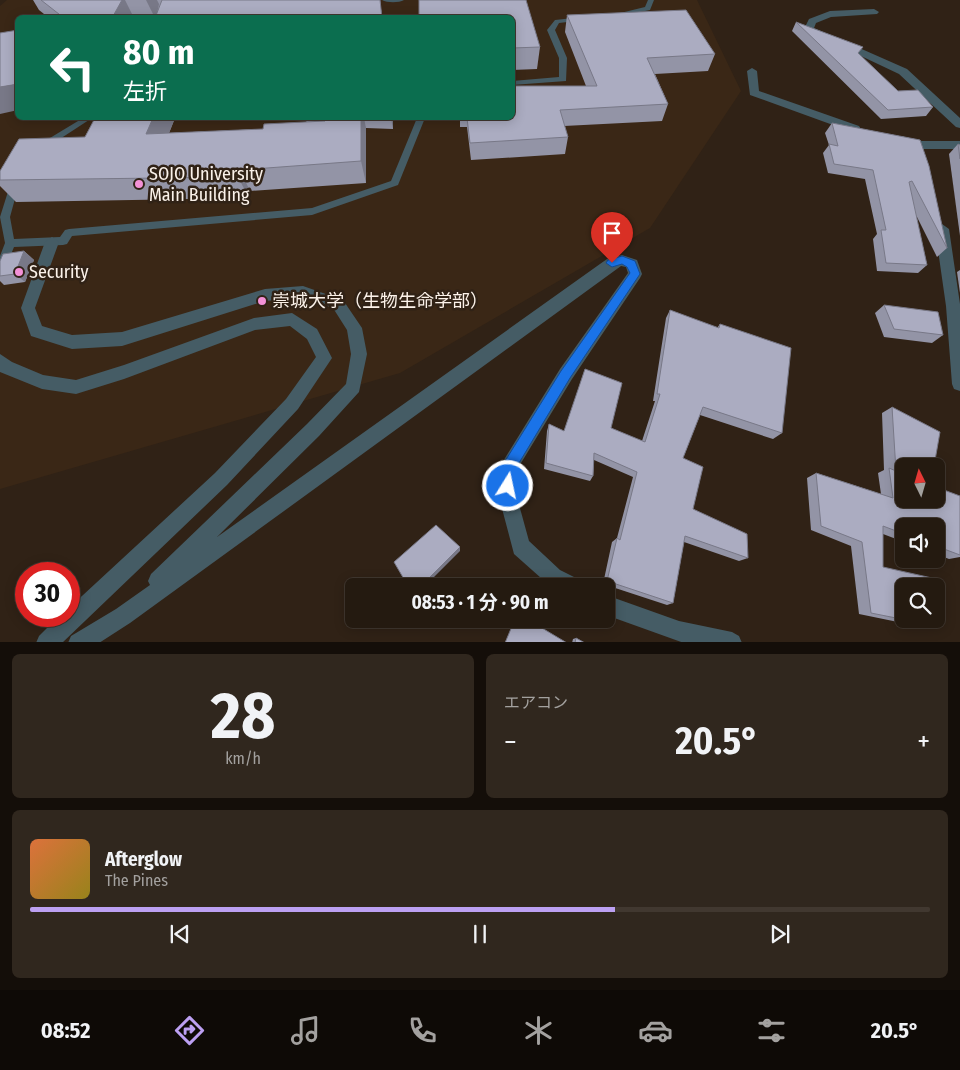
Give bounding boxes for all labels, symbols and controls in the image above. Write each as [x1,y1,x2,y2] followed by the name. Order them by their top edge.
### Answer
[123,31,195,73] text: 80 m
[40,35,105,100] icon: left
[123,78,167,105] text: 左折
[149,163,263,206] place label: SOJO University Main Building
[133,178,145,190] marker: SOJO University Main Building
[591,212,633,263] pin
[598,219,626,247] icon: arrive
[29,261,88,283] place label: Security
[13,266,25,278] marker: Security
[272,290,488,312] place label: 崇城大学（生物生命学部）
[256,295,268,307] marker: 崇城大学（生物生命学部）
[895,458,945,508] north arrow
[895,458,945,628] map controls
[481,459,533,511] position arrow
[895,518,945,568] button: sound
[15,562,80,627] speed limit sign: 30
[895,578,945,628] button: search
[411,591,549,614] text: 08:53 · 1 分 · 90 m
[211,677,275,755] text: 28
[504,693,568,712] text: エアコン
[675,718,759,764] text: 20.5°
[504,725,517,758] text: −
[917,725,930,758] text: +
[225,749,261,768] text: km/h
[105,848,182,871] text: Afterglow
[105,871,168,890] text: The Pines
[166,920,194,948] icon: previous
[466,920,494,948] icon: pause
[766,920,794,948] icon: next
[172,1013,207,1048] icon: directions
[288,1013,323,1048] icon: music
[405,1013,440,1048] icon: phone
[521,1013,556,1048] icon: climate
[638,1013,673,1048] icon: car
[754,1013,789,1048] icon: filters
[41,1017,90,1044] text: 08:52
[871,1017,919,1044] text: 20.5°

